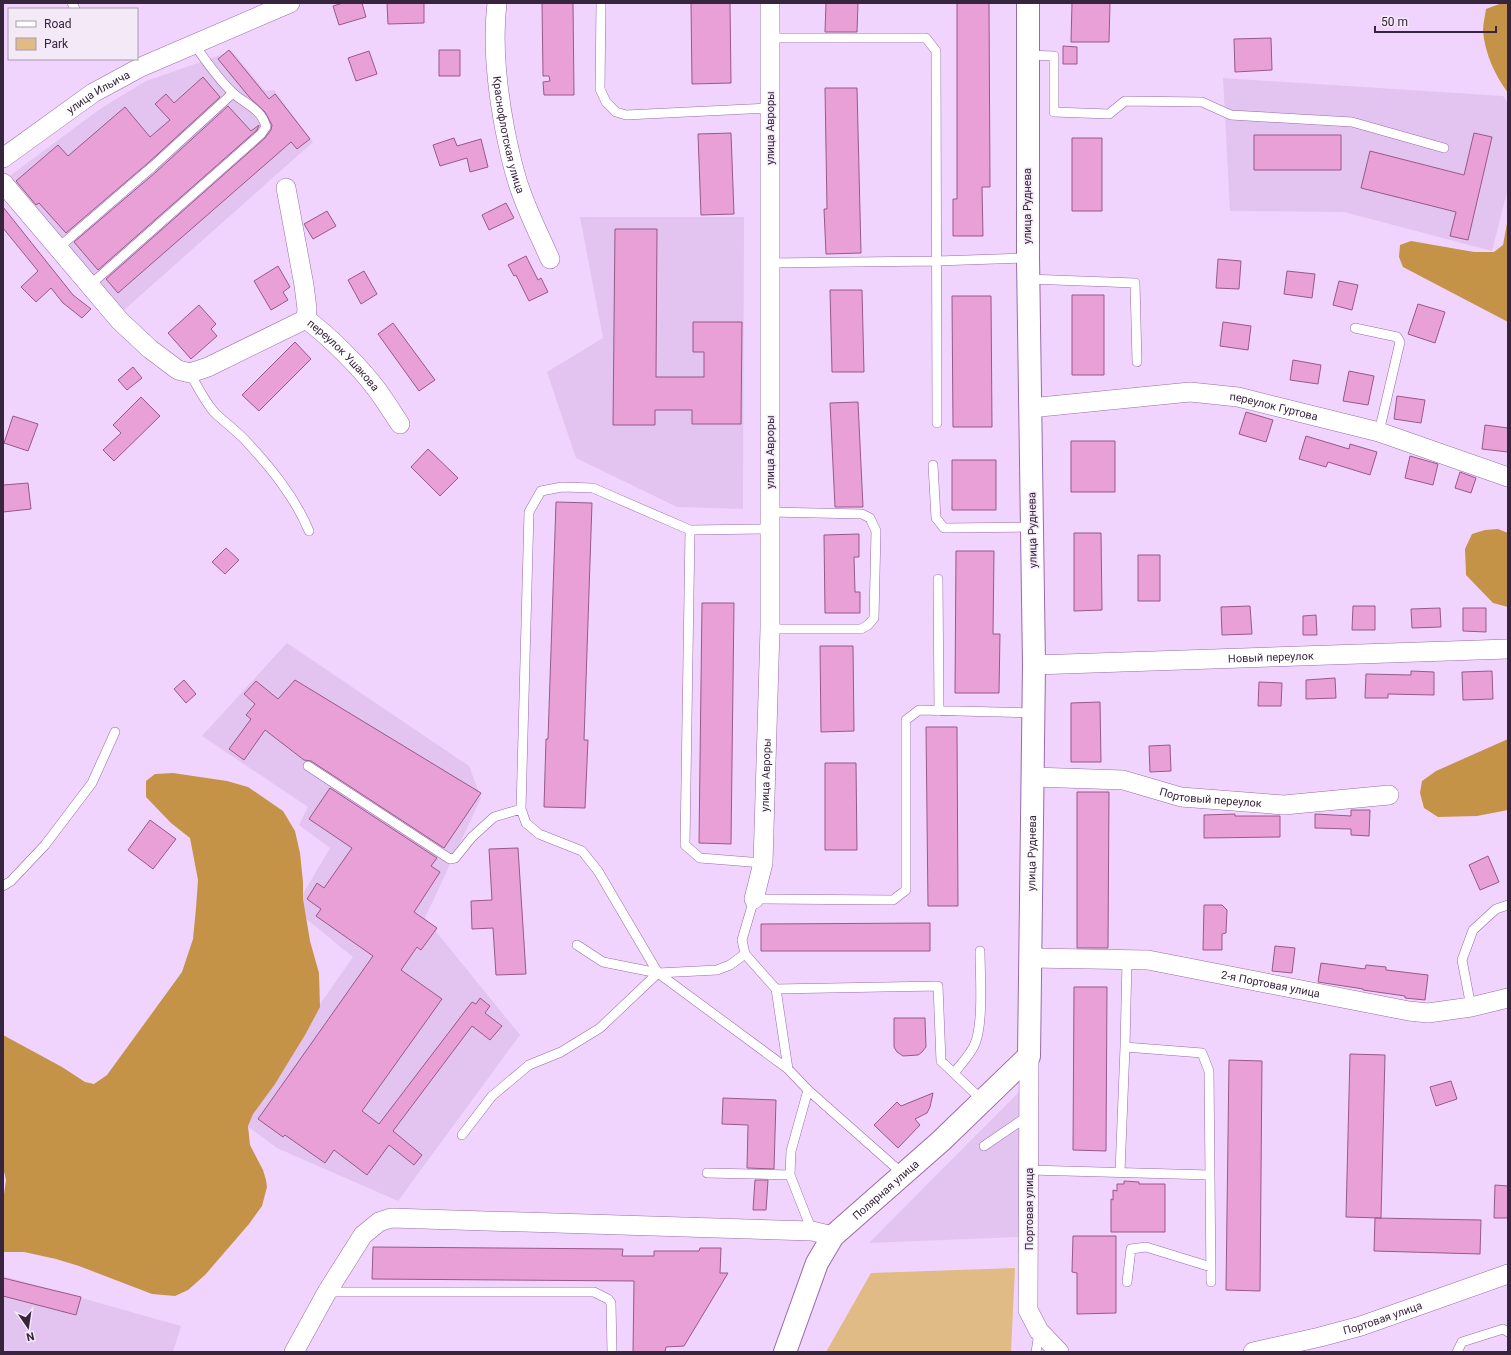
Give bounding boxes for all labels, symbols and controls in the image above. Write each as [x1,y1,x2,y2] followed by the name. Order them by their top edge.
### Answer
[8,8,138,60] legend
[1375,8,1496,34] scale bar
[1381,15,1408,29] text: 50 m
[44,17,72,31] text: Road
[44,37,69,51] text: Park
[65,68,132,117] street label: улица Ильича
[490,75,527,195] street label: Краснофлотская улица
[764,91,777,165] street label: улица Авроры
[1021,168,1034,244] street label: улица Руднева
[305,317,382,394] street label: переулок Ушакова
[1229,390,1319,424] street label: переулок Гуртова
[764,415,777,489] street label: улица Авроры
[1025,492,1040,568] street label: улица Руднева
[1228,650,1314,665] street label: Новый переулок
[759,738,774,812] street label: улица Авроры
[1158,785,1262,810] street label: Портовый переулок
[1025,815,1039,891] street label: улица Руднева
[1220,968,1321,1000] street label: 2-я Портовая улица
[850,1157,922,1223] street label: Полярная улица
[1023,1168,1036,1250] street label: Портовая улица
[1342,1299,1424,1338] street label: Портовая улица
[8,1307,48,1347] north arrow
[25,1329,35,1344] text: N

